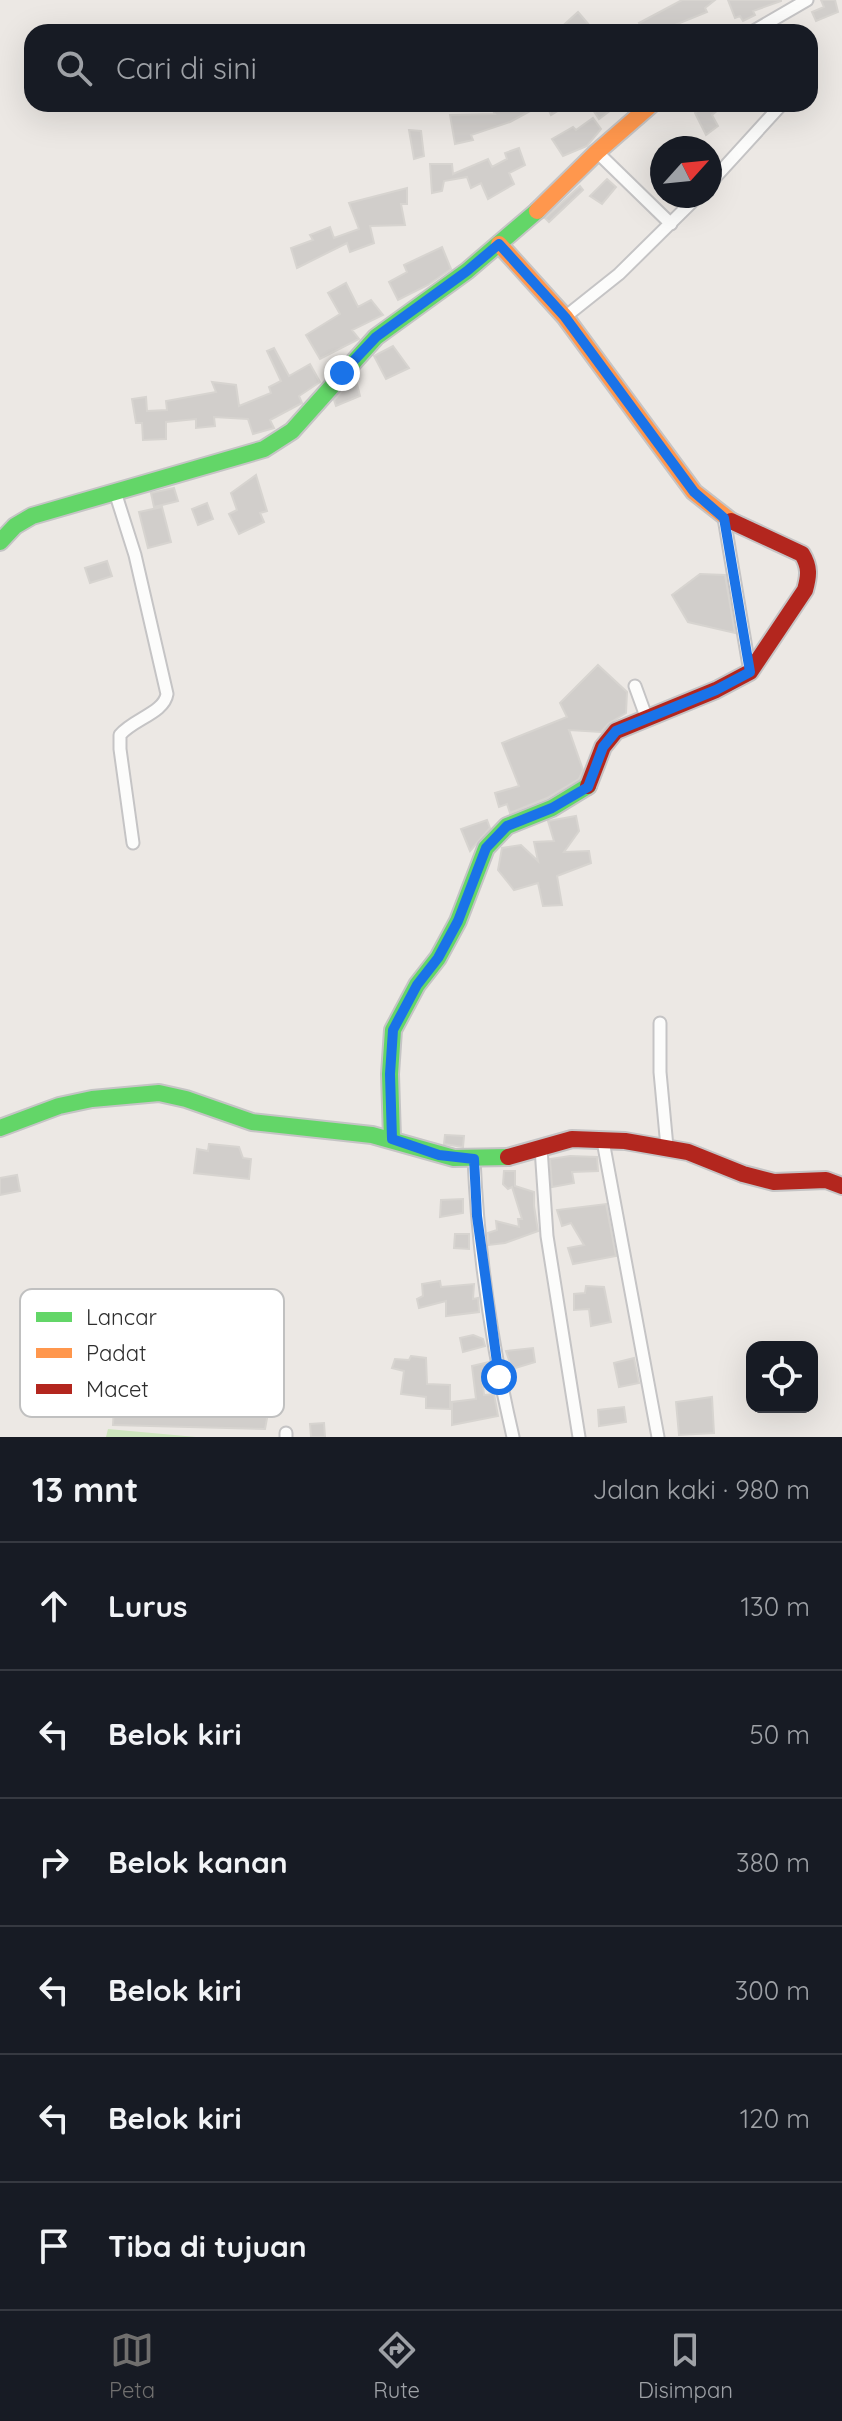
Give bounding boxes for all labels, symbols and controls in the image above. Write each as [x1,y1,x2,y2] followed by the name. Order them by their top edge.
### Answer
[24,24,818,112] search box
[52,46,96,90] icon: search
[116,49,257,87] text: Cari di sini
[650,136,722,208] north arrow
[324,355,360,391] route end
[20,1289,284,1417] legend
[86,1303,157,1331] text: Lancar
[86,1339,146,1367] text: Padat
[746,1341,818,1413] map controls
[746,1341,818,1413] button: locate
[481,1359,517,1395] route start
[86,1375,149,1403] text: Macet
[32,1468,139,1511] text: 13 mnt
[592,1473,810,1506] text: Jalan kaki · 980 m
[32,1584,76,1628] icon: ahead
[108,1587,188,1625] text: Lurus
[740,1590,810,1623] text: 130 m
[32,1712,76,1756] icon: left
[108,1715,242,1753] text: Belok kiri
[750,1718,810,1751] text: 50 m
[32,1840,76,1884] icon: right
[108,1843,288,1881] text: Belok kanan
[736,1846,810,1879] text: 380 m
[32,1968,76,2012] icon: left
[108,1971,242,2009] text: Belok kiri
[735,1974,810,2007] text: 300 m
[32,2096,76,2140] icon: left
[108,2099,242,2137] text: Belok kiri
[740,2102,810,2135] text: 120 m
[32,2224,76,2268] icon: arrive
[108,2227,307,2265] text: Tiba di tujuan
[109,2328,155,2404] tab: Peta
[373,2328,420,2404] tab: Rute
[638,2328,733,2404] tab: Disimpan

